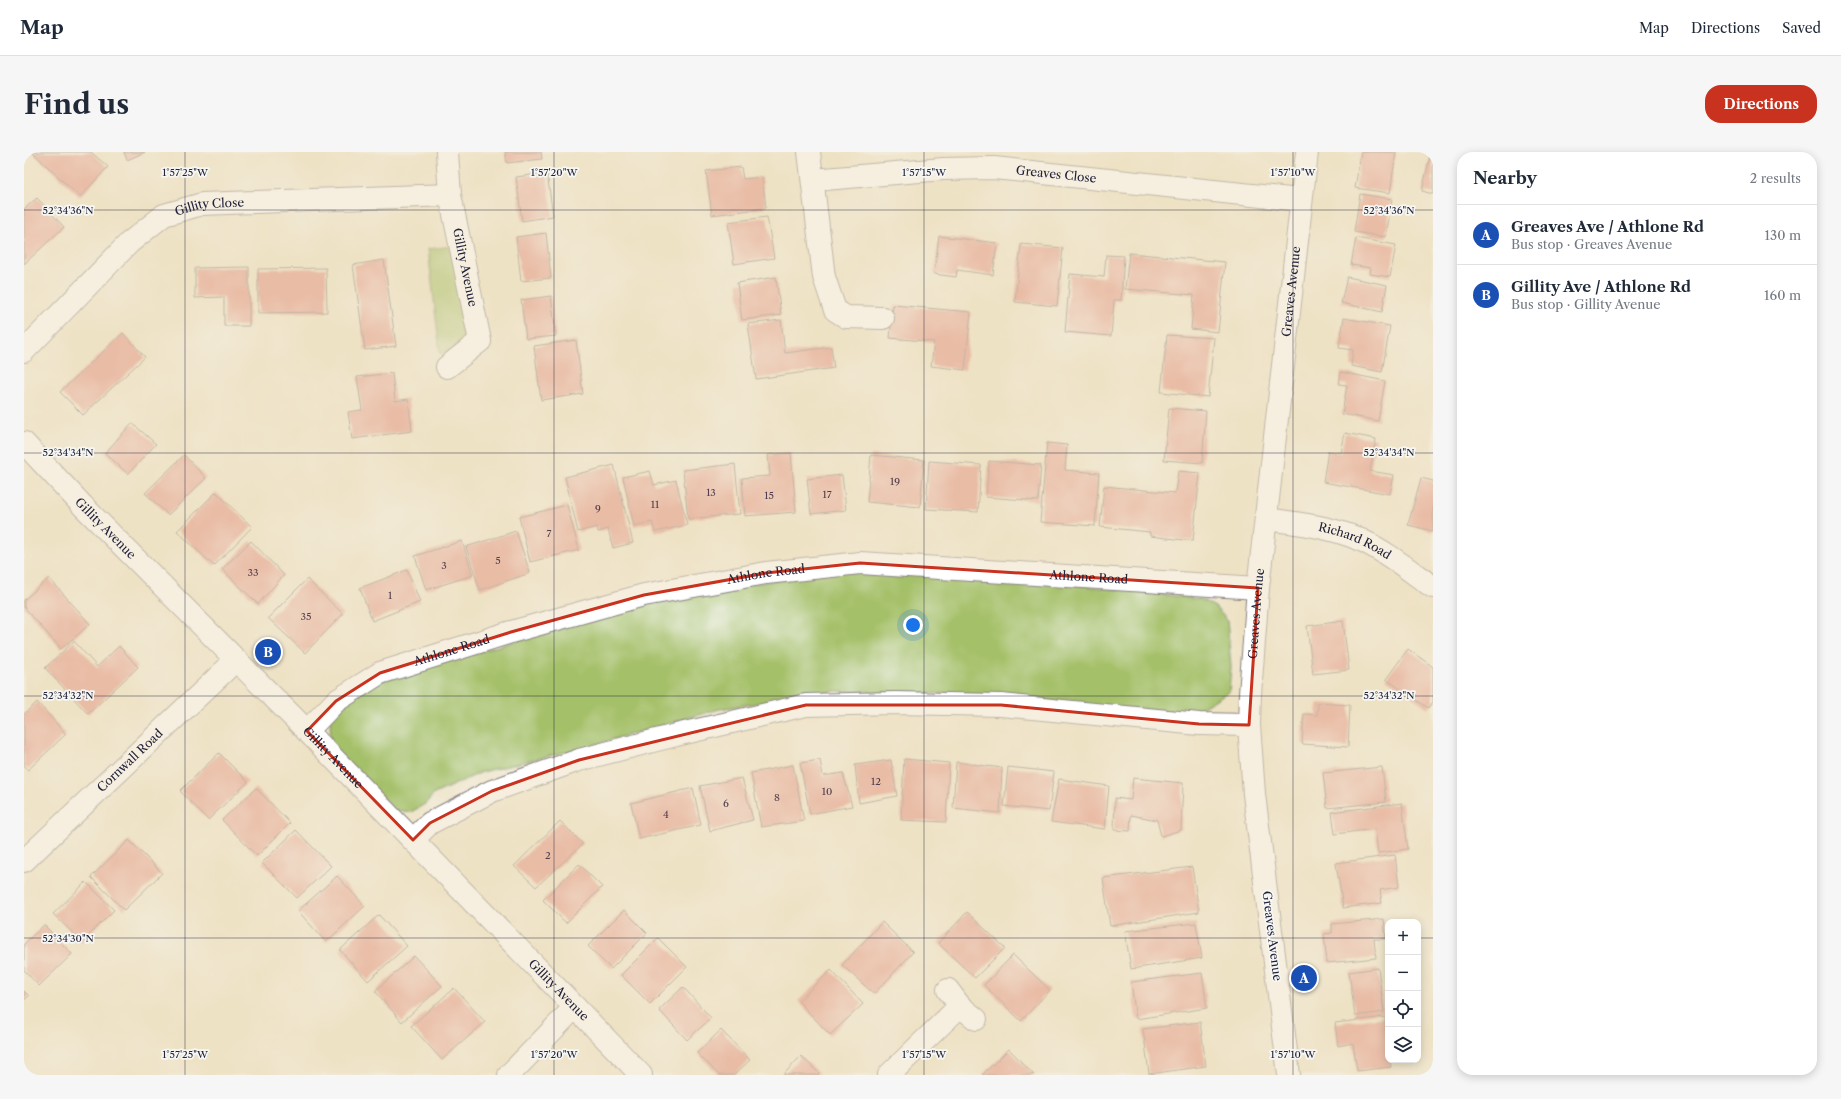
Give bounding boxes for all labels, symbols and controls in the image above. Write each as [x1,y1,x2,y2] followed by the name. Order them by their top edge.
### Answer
[20,16,64,39] text: Map
[1639,19,1669,37] text: Map
[1691,19,1760,37] text: Directions
[1782,19,1821,37] text: Saved
[1705,85,1817,123] button: Directions
[24,87,129,121] text: Find us
[1015,162,1097,186] street label: Greaves Close
[162,166,209,179] text: 1°57'25"W
[531,166,578,179] text: 1°57'20"W
[902,166,947,179] text: 1°57'15"W
[1270,166,1317,179] text: 1°57'10"W
[1473,168,1537,188] text: Nearby
[1750,170,1801,186] text: 2 results
[173,194,245,219] street label: Gillity Close
[43,204,93,217] text: 52°34'36"N
[1364,204,1414,217] text: 52°34'36"N
[1511,217,1704,236] text: Greaves Ave / Athlone Rd
[450,227,481,308] street label: Gillity Avenue
[1481,227,1491,243] text: A
[1765,227,1801,243] text: 130 m
[1511,236,1672,252] text: Bus stop · Greaves Avenue
[1278,245,1303,337] street label: Greaves Avenue
[1511,277,1691,296] text: Gillity Ave / Athlone Rd
[1481,287,1491,303] text: B
[1764,287,1801,303] text: 160 m
[1511,296,1661,312] text: Bus stop · Gillity Avenue
[43,446,93,459] text: 52°34'34"N
[1364,446,1414,459] text: 52°34'34"N
[890,475,900,488] house number: 19
[706,486,716,499] house number: 13
[822,488,832,501] house number: 17
[764,489,774,502] house number: 15
[72,494,139,562] street label: Gillity Avenue
[651,498,660,511] house number: 11
[595,502,601,515] house number: 9
[1317,519,1395,563] street label: Richard Road
[547,527,552,540] house number: 7
[495,554,501,567] house number: 5
[441,559,447,572] house number: 3
[725,561,806,587] street label: Athlone Road
[247,566,259,579] house number: 33
[1048,567,1129,587] street label: Athlone Road
[1245,567,1267,659] street label: Greaves Avenue
[388,589,393,602] house number: 1
[301,610,311,623] house number: 35
[903,615,923,635] your location
[411,631,492,669] street label: Athlone Road
[255,637,281,667] pin: B
[42,689,94,702] text: 52°34'32"N
[1363,689,1415,702] text: 52°34'32"N
[300,723,367,792] street label: Gillity Avenue
[94,725,166,795] street label: Cornwall Road
[871,775,881,788] house number: 12
[822,785,832,798] house number: 10
[774,791,780,804] house number: 8
[723,797,729,810] house number: 6
[663,808,669,821] house number: 4
[545,849,551,862] house number: 2
[1260,890,1286,982] street label: Greaves Avenue
[1385,919,1421,1063] map controls
[1385,919,1421,955] button: +
[42,932,94,945] text: 52°34'30"N
[1385,955,1421,991] button: −
[526,956,592,1024] street label: Gillity Avenue
[1291,963,1317,993] pin: A
[1385,991,1421,1027] button: locate
[1385,1027,1421,1063] button: layers
[162,1048,209,1061] text: 1°57'25"W
[531,1048,578,1061] text: 1°57'20"W
[902,1048,947,1061] text: 1°57'15"W
[1270,1048,1317,1061] text: 1°57'10"W

